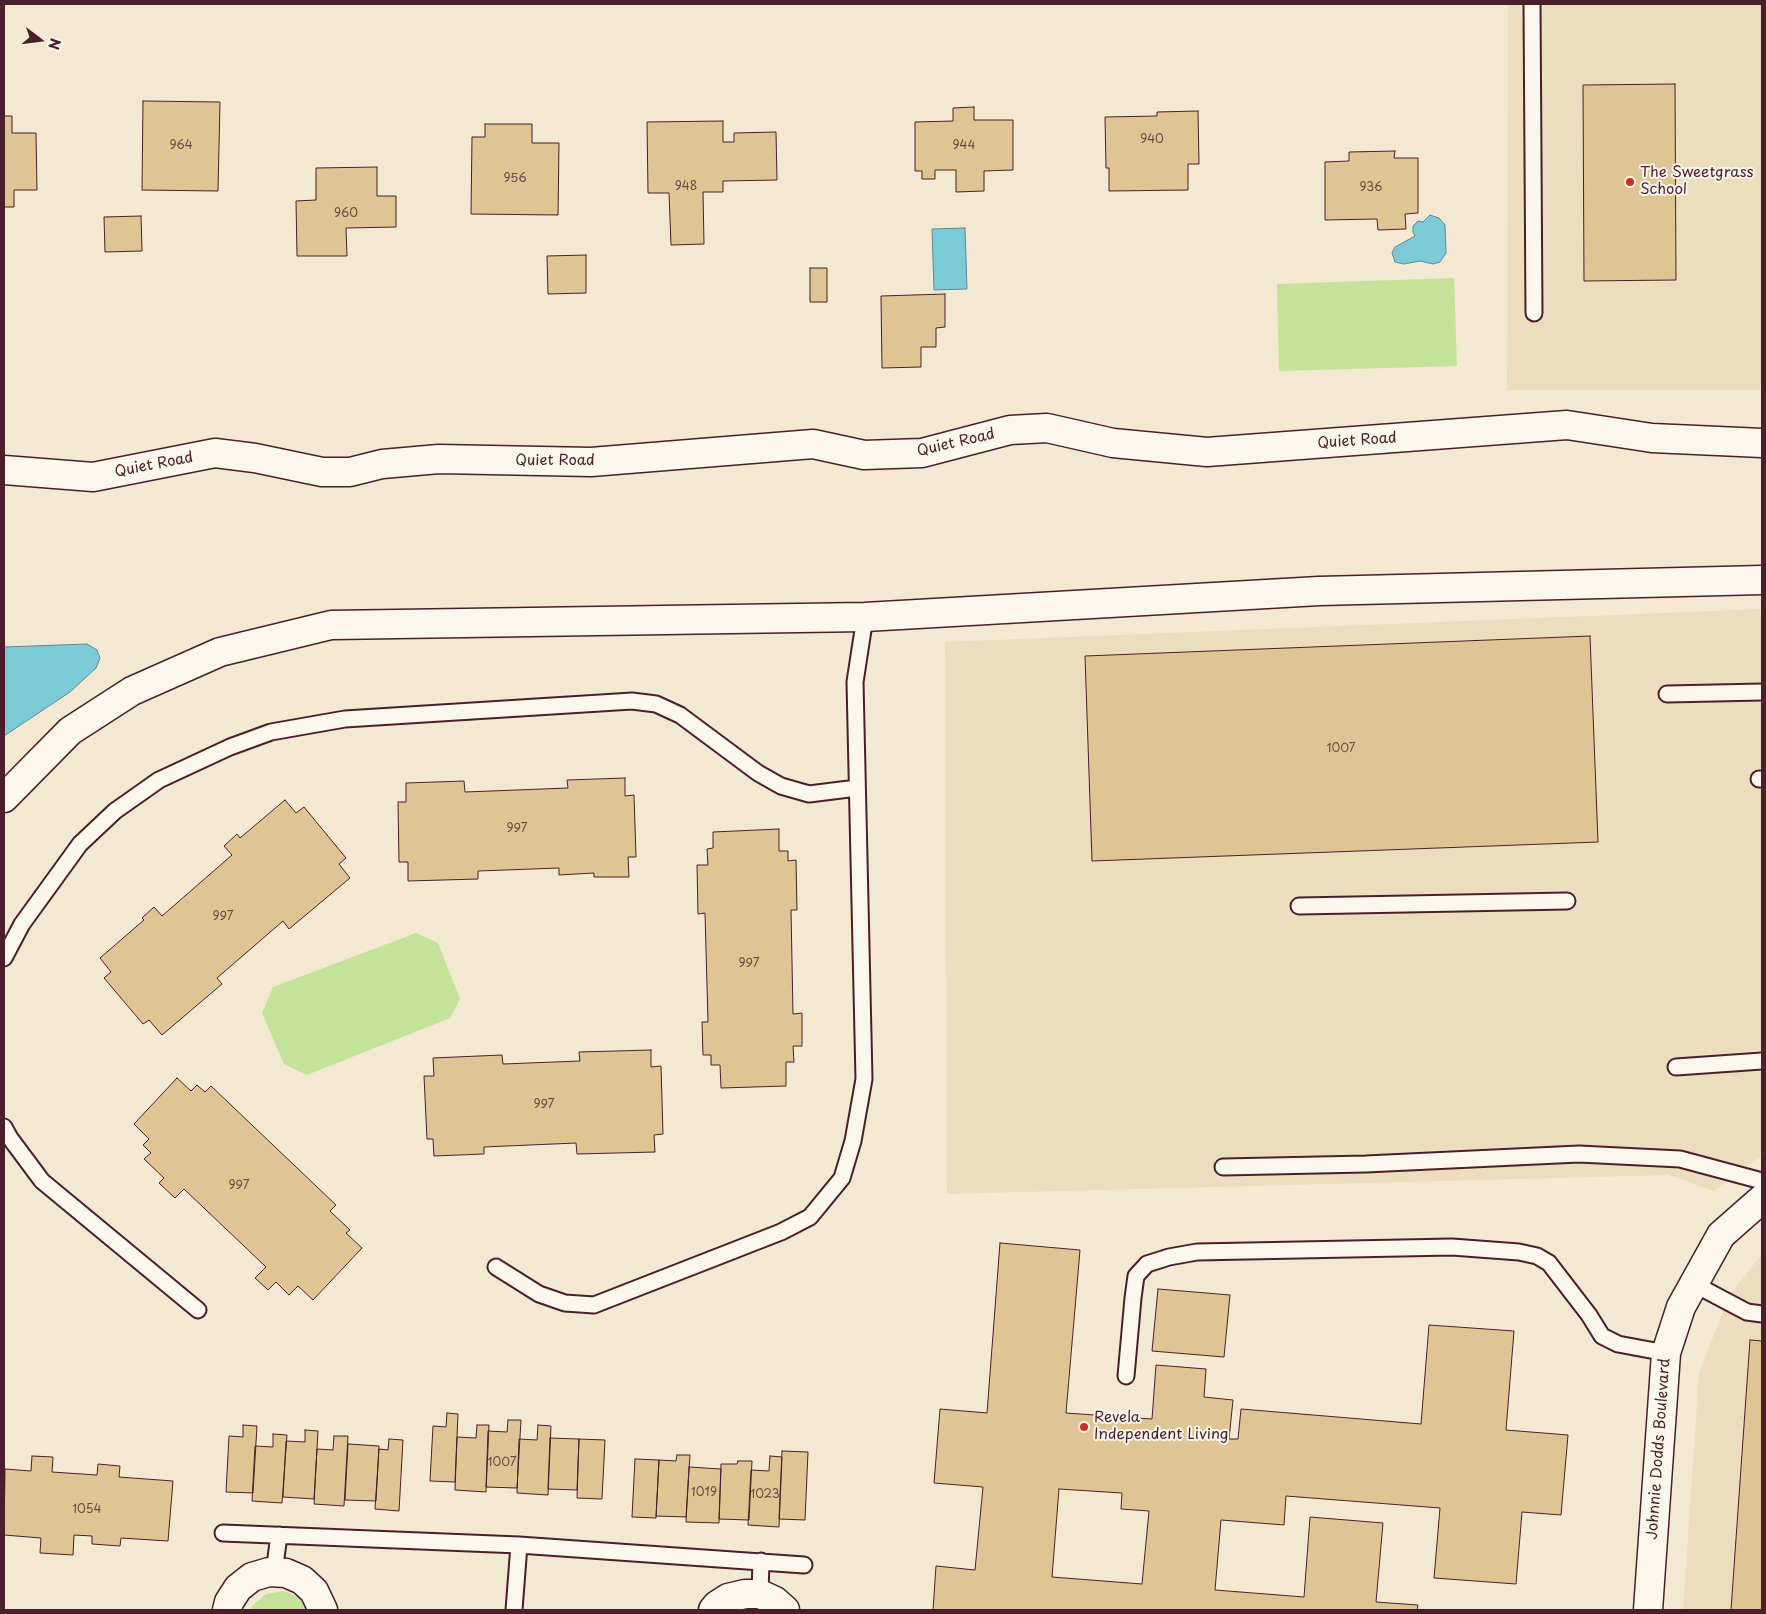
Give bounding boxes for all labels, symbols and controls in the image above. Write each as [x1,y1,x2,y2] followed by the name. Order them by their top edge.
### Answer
[15,15,65,65] north arrow
[43,36,67,52] text: N
[1140,133,1164,147] house number: 940
[169,139,193,153] house number: 964
[953,139,975,153] house number: 944
[1640,164,1754,199] place label: The Sweetgrass School
[503,172,527,186] house number: 956
[1624,176,1636,188] marker: The Sweetgrass School
[675,180,697,194] house number: 948
[1359,181,1383,195] house number: 936
[334,207,358,221] house number: 960
[915,425,997,461] street label: Quiet Road
[1317,429,1397,453] street label: Quiet Road
[113,449,195,481] street label: Quiet Road
[515,452,595,470] street label: Quiet Road
[1326,742,1356,756] house number: 1007
[506,822,528,836] house number: 997
[212,910,234,924] house number: 997
[738,957,760,971] house number: 997
[533,1098,555,1112] house number: 997
[228,1179,250,1193] house number: 997
[1644,1358,1674,1540] street label: Johnnie Dodds Boulevard
[1094,1409,1228,1444] place label: Revela Independent Living
[1078,1421,1090,1433] marker: Revela Independent Living
[487,1456,517,1470] house number: 1007
[691,1486,717,1500] house number: 1019
[750,1488,780,1502] house number: 1023
[73,1503,101,1517] house number: 1054

